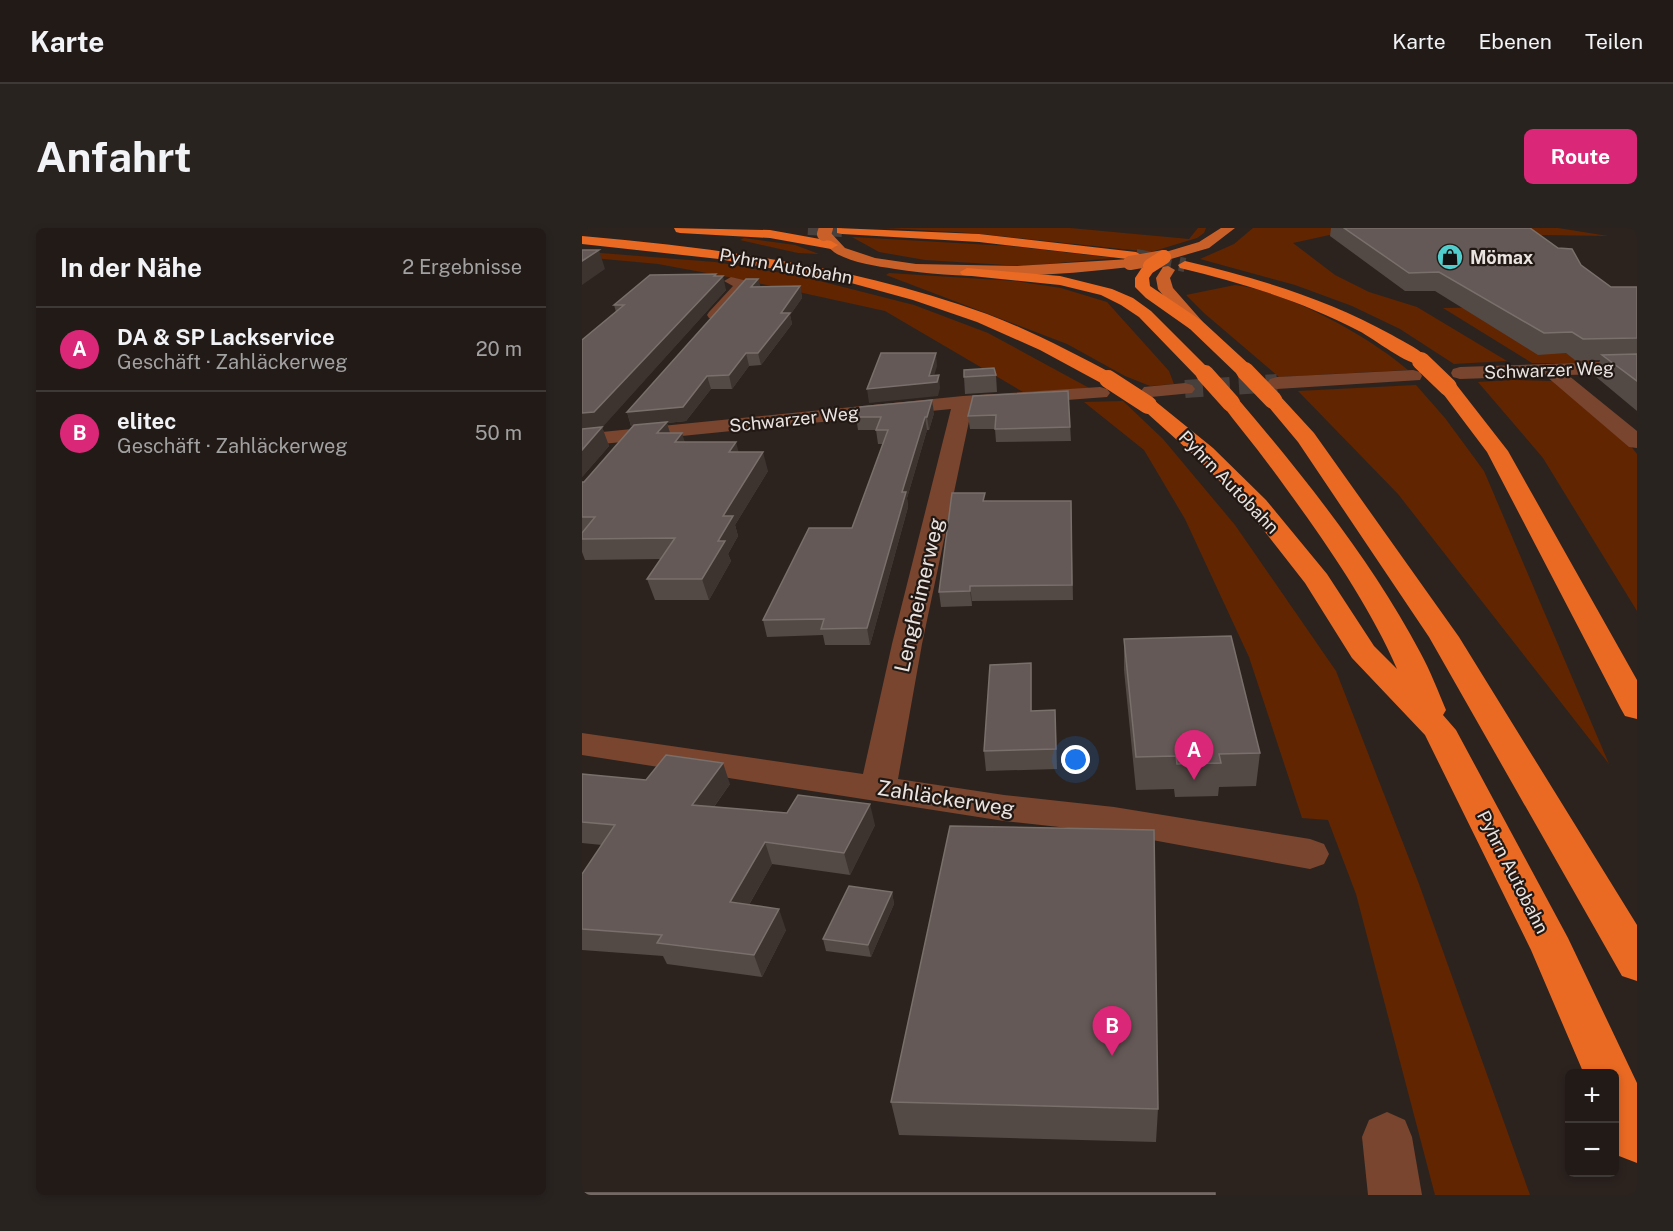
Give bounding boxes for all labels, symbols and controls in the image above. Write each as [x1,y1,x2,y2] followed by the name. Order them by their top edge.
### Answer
[30,25,104,58] text: Karte
[1392,29,1446,54] text: Karte
[1479,29,1552,54] text: Ebenen
[1585,29,1643,54] text: Teilen
[1524,129,1637,184] button: Route
[36,132,192,181] text: Anfahrt
[1435,242,1465,272] shop icon: Mömax
[718,244,854,288] street label: Pyhrn Autobahn
[1470,247,1534,268] place label: Mömax
[60,252,202,283] text: In der Nähe
[402,255,522,279] text: 2 Ergebnisse
[117,324,335,350] text: DA & SP Lackservice
[72,337,87,361] text: A
[476,337,522,361] text: 20 m
[117,350,348,374] text: Geschäft · Zahläckerweg
[1484,357,1614,383] street label: Schwarzer Weg
[728,402,860,436] street label: Schwarzer Weg
[117,408,176,434] text: elitec
[73,421,86,445] text: B
[475,421,522,445] text: 50 m
[1175,426,1283,538] street label: Pyhrn Autobahn
[117,434,348,458] text: Geschäft · Zahläckerweg
[889,515,949,675] street label: Lengheimerweg
[1174,730,1214,780] pin: A
[1061,745,1090,774] your location
[875,775,1017,821] street label: Zahläckerweg
[1473,807,1553,937] street label: Pyhrn Autobahn
[1092,1006,1132,1056] pin: B
[1565,1069,1619,1177] map controls
[1565,1069,1619,1123] button: +
[1565,1123,1619,1177] button: −

